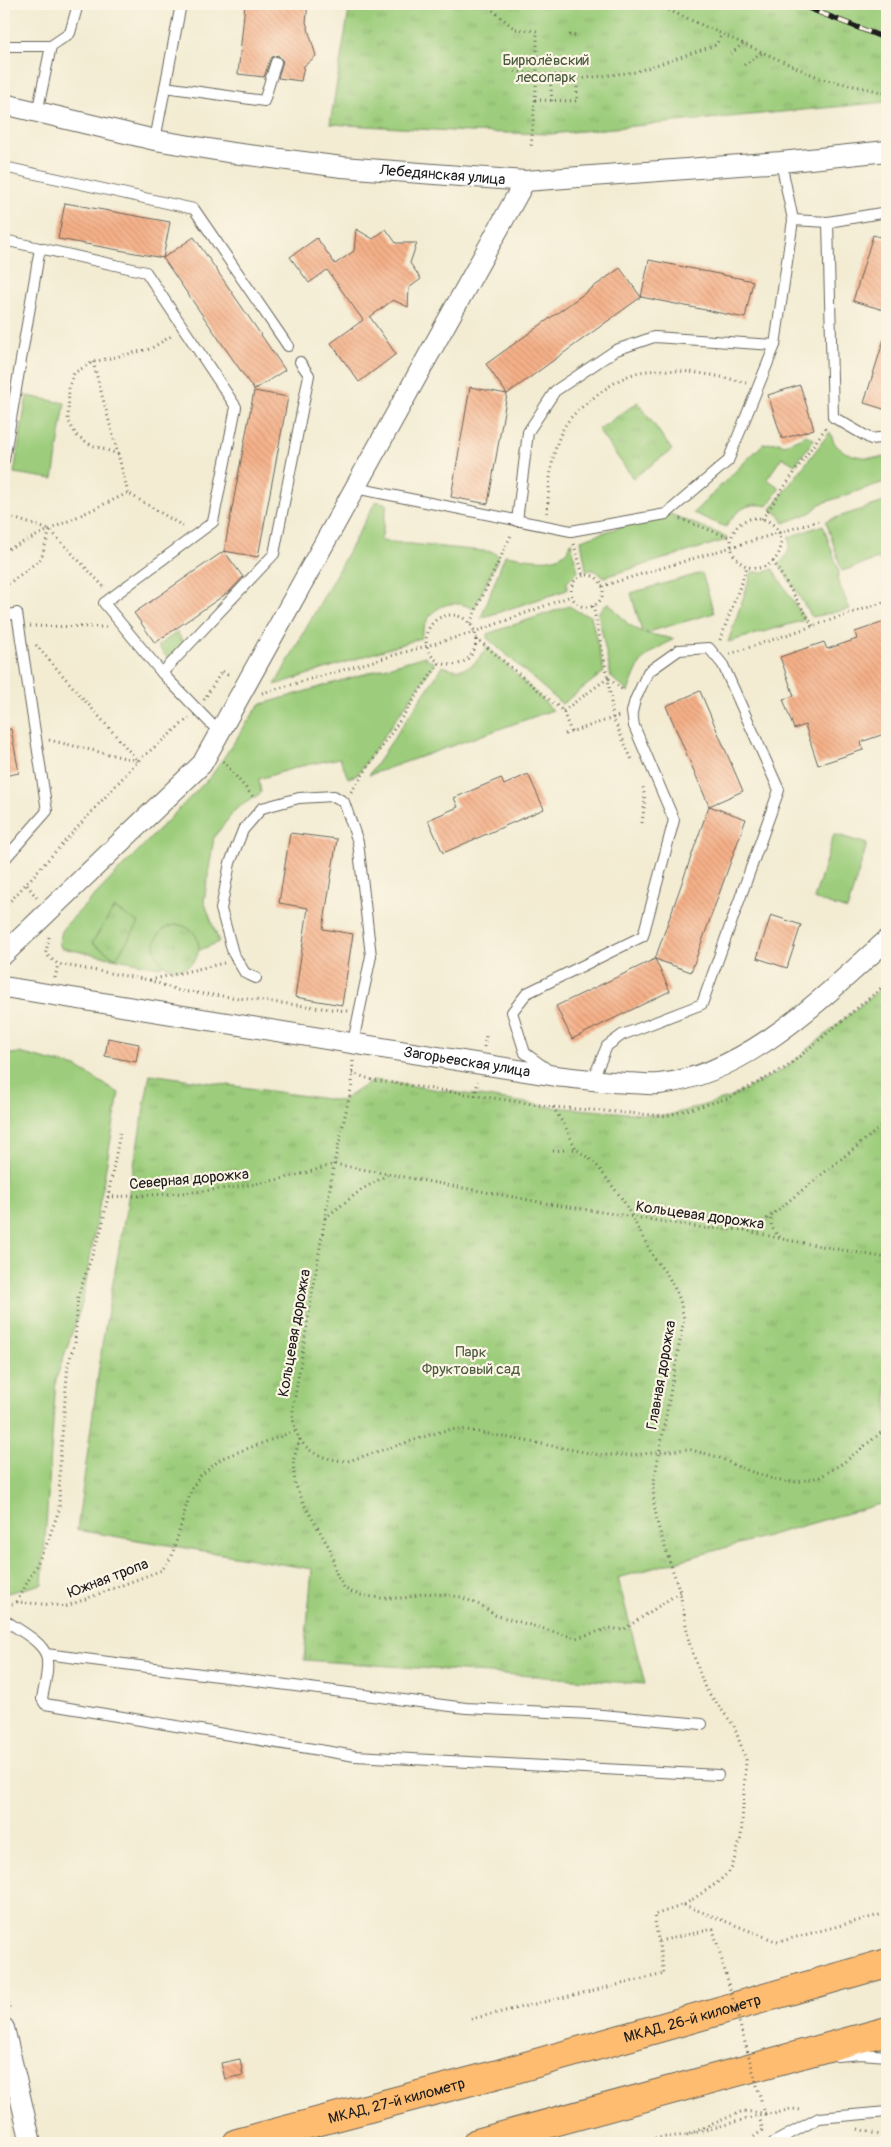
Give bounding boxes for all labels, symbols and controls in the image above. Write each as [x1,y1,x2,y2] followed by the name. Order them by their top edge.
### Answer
[502,51,590,87] park label: Бирюлёвский лесопарк
[378,161,506,189] street label: Лебедянская улица
[402,1043,532,1082] street label: Загорьевская улица
[129,1165,250,1194] street label: Северная дорожка
[635,1197,765,1234] street label: Кольцевая дорожка
[274,1268,315,1398] street label: Кольцевая дорожка
[643,1319,680,1431] street label: Главная дорожка
[422,1343,520,1379] park label: Парк Фруктовый сад
[65,1554,151,1602] street label: Южная тропа
[622,1990,763,2048] street label: МКАД, 26-й километр
[326,2074,467,2128] street label: МКАД, 27-й километр

